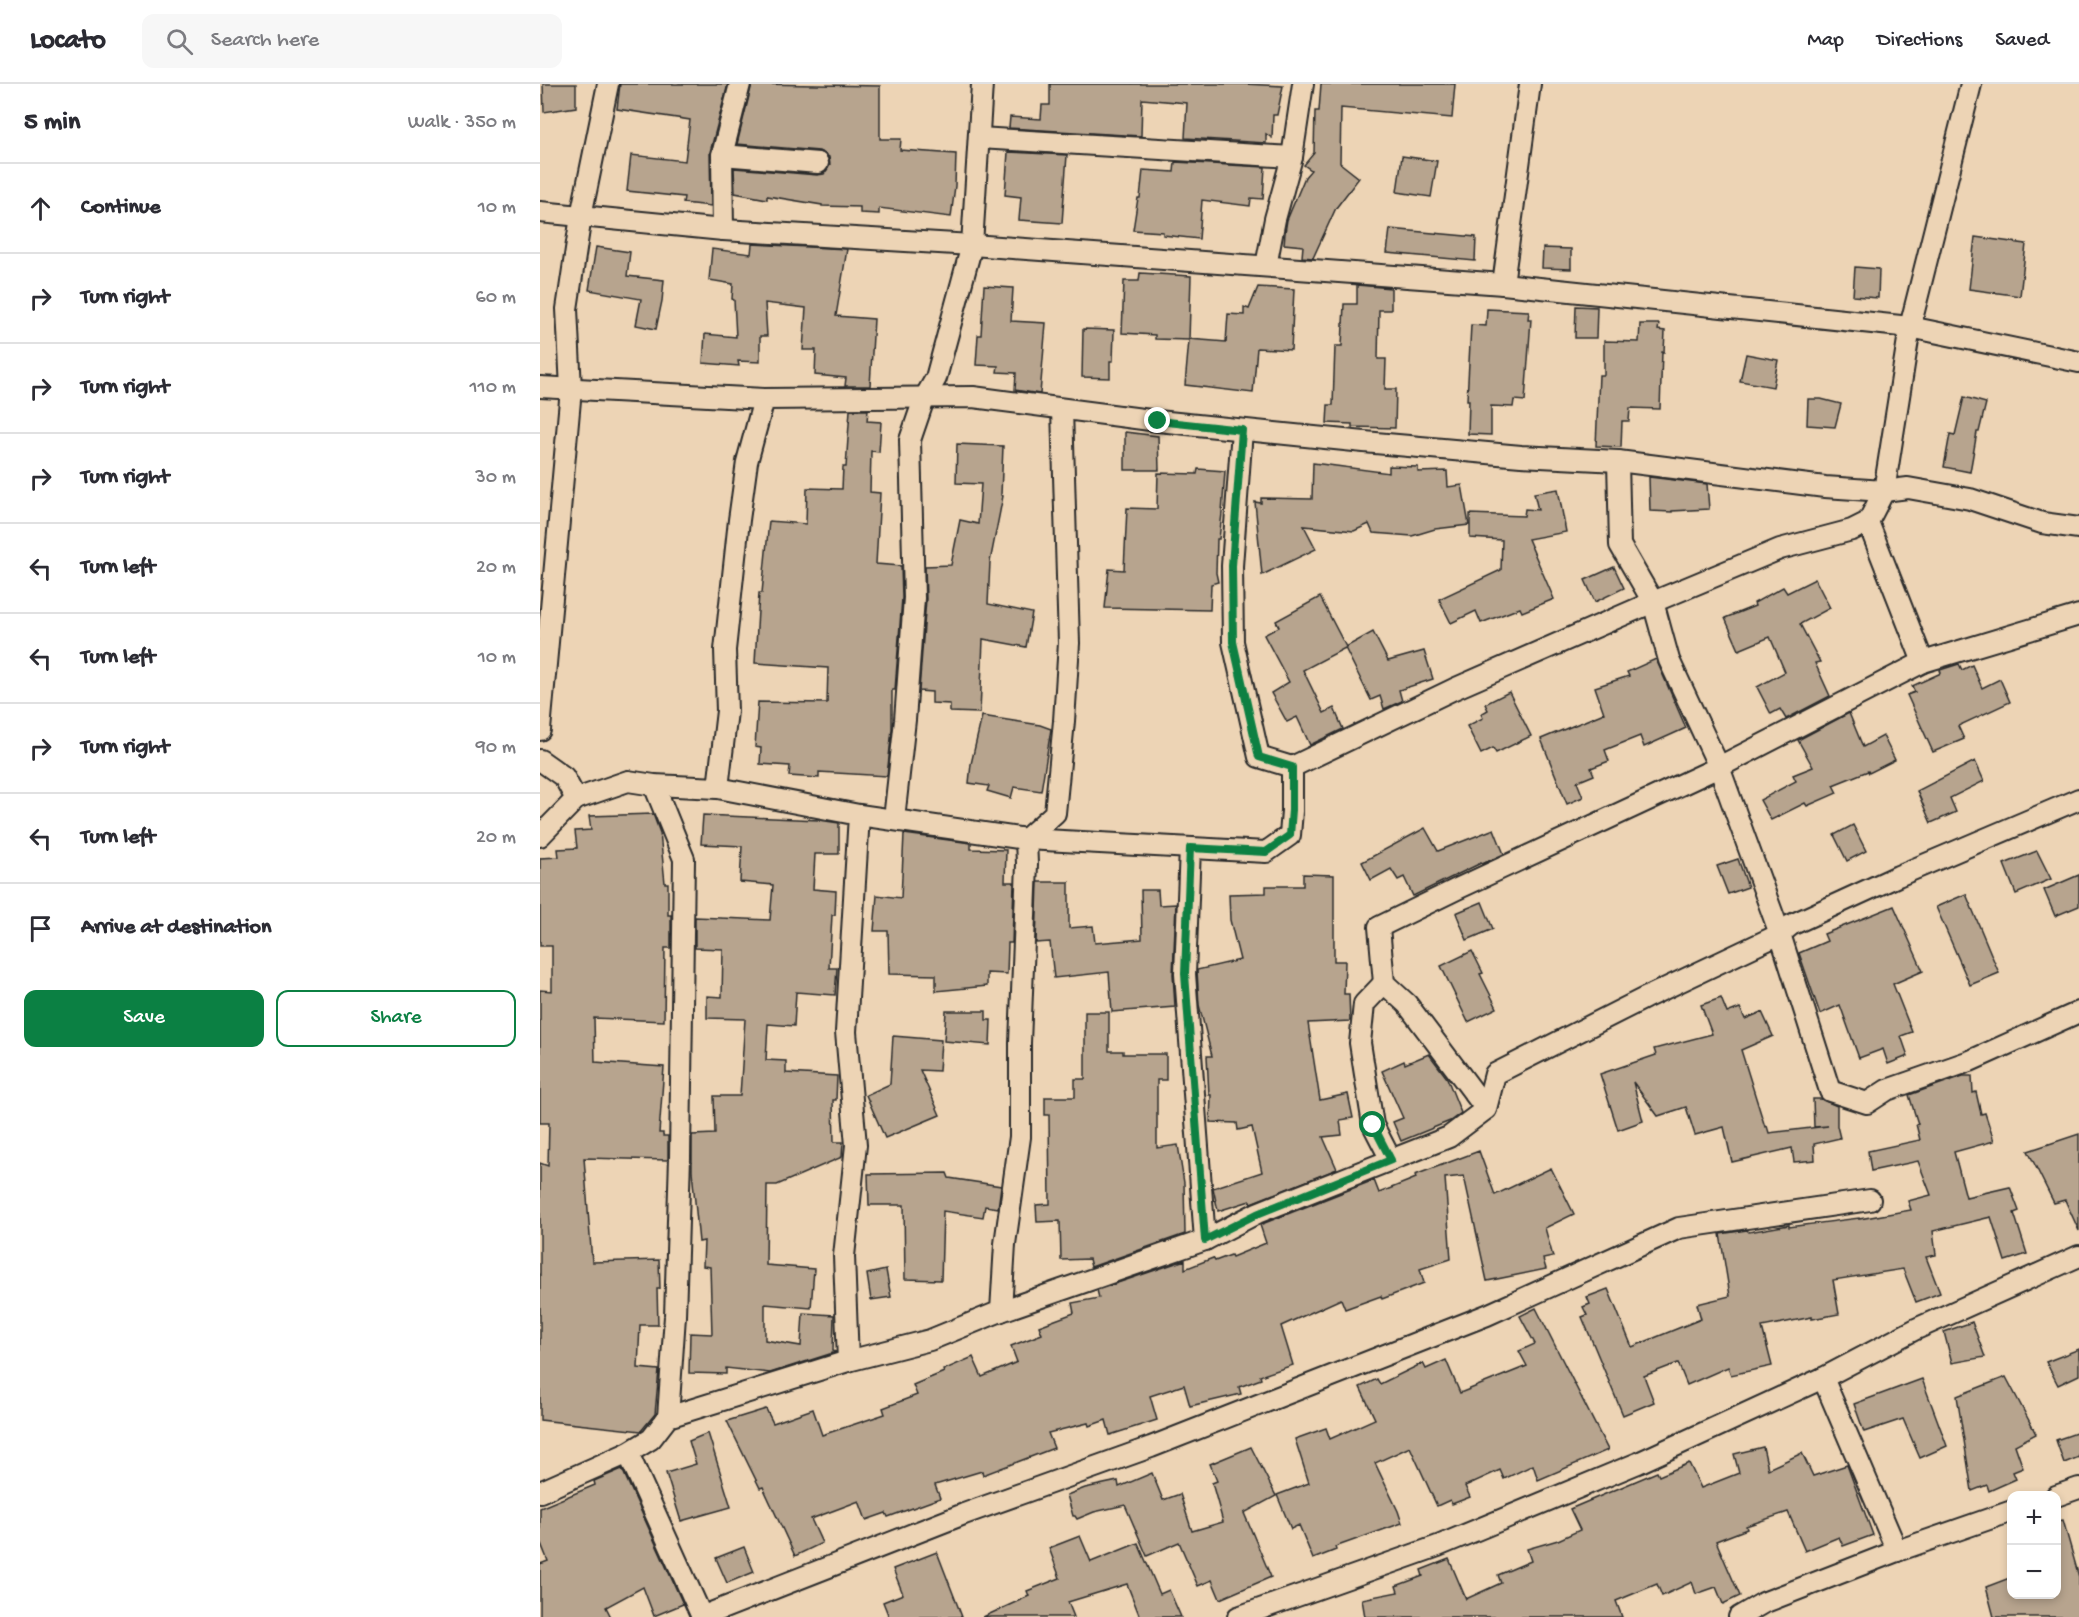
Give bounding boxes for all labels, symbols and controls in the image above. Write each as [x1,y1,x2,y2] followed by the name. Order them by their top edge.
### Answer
[142,14,562,68] search box
[30,25,106,58] text: Locato
[163,25,196,58] icon: search
[211,28,319,54] text: Search here
[1807,29,1844,54] text: Map
[1877,29,1962,54] text: Directions
[1995,29,2049,54] text: Saved
[24,108,80,139] text: 5 min
[408,112,516,135] text: Walk · 350 m
[24,192,57,225] icon: ahead
[81,195,161,221] text: Continue
[478,197,516,220] text: 10 m
[24,282,57,315] icon: right
[81,285,169,311] text: Turn right
[476,287,516,310] text: 60 m
[24,372,57,405] icon: right
[81,375,169,401] text: Turn right
[470,377,516,400] text: 110 m
[1144,407,1170,433] route end
[24,462,57,495] icon: right
[81,465,169,491] text: Turn right
[475,467,516,490] text: 30 m
[24,552,57,585] icon: left
[81,555,155,581] text: Turn left
[476,557,516,580] text: 20 m
[24,642,57,675] icon: left
[81,645,155,671] text: Turn left
[478,647,516,670] text: 10 m
[24,732,57,765] icon: right
[81,735,169,761] text: Turn right
[476,737,516,760] text: 90 m
[24,822,57,855] icon: left
[81,825,155,851] text: Turn left
[476,827,516,850] text: 20 m
[24,912,57,945] icon: arrive
[81,915,271,941] text: Arrive at destination
[24,990,264,1047] button: Save
[276,990,516,1047] button: Share
[1359,1111,1385,1137] route start
[2007,1491,2061,1599] map controls
[2007,1491,2061,1545] button: +
[2007,1545,2061,1599] button: −

